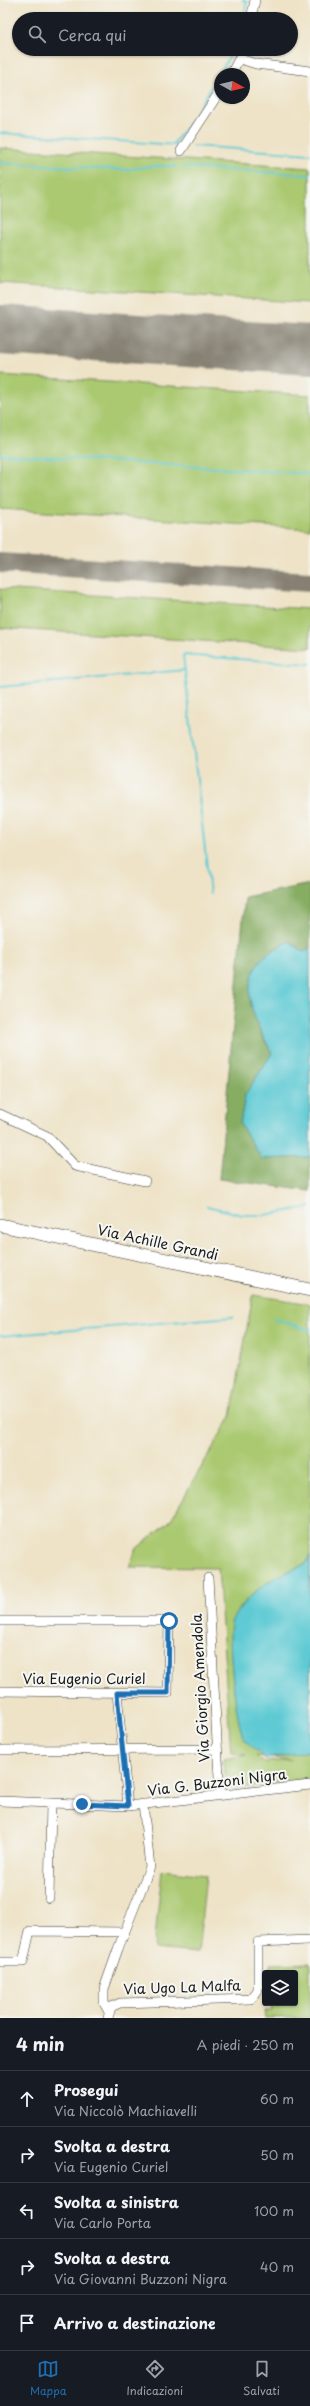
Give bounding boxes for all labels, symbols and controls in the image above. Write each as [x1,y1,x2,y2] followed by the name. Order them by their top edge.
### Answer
[12,12,298,56] search box
[26,23,48,45] icon: search
[58,23,126,46] text: Cerca qui
[214,68,250,104] north arrow
[96,1219,221,1265] street label: Via Achille Grandi
[160,1612,178,1630] route start
[186,1613,214,1763] street label: Via Giorgio Amendola
[22,1668,146,1689] street label: Via Eugenio Curiel
[146,1763,288,1801] street label: Via G. Buzzoni Nigra
[73,1795,91,1813] route end
[262,1970,298,2006] map controls
[262,1970,298,2006] button: layers
[123,1974,241,2000] street label: Via Ugo La Malfa
[16,2031,64,2057] text: 4 min
[197,2035,294,2054] text: A piedi · 250 m
[54,2078,118,2101] text: Prosegui
[16,2088,38,2110] icon: ahead
[260,2089,294,2108] text: 60 m
[54,2101,197,2120] text: Via Niccolò Machiavelli
[54,2134,170,2157] text: Svolta a destra
[16,2144,38,2166] icon: right
[260,2145,294,2164] text: 50 m
[54,2157,168,2176] text: Via Eugenio Curiel
[54,2190,179,2213] text: Svolta a sinistra
[16,2200,38,2222] icon: left
[254,2201,294,2220] text: 100 m
[54,2213,151,2232] text: Via Carlo Porta
[54,2246,170,2269] text: Svolta a destra
[16,2256,38,2278] icon: right
[260,2257,294,2276] text: 40 m
[54,2269,227,2288] text: Via Giovanni Buzzoni Nigra
[54,2311,216,2334] text: Arrivo a destinazione
[16,2312,38,2334] icon: arrive
[30,2358,67,2399] tab: Mappa
[126,2358,183,2399] tab: Indicazioni
[243,2358,280,2399] tab: Salvati

